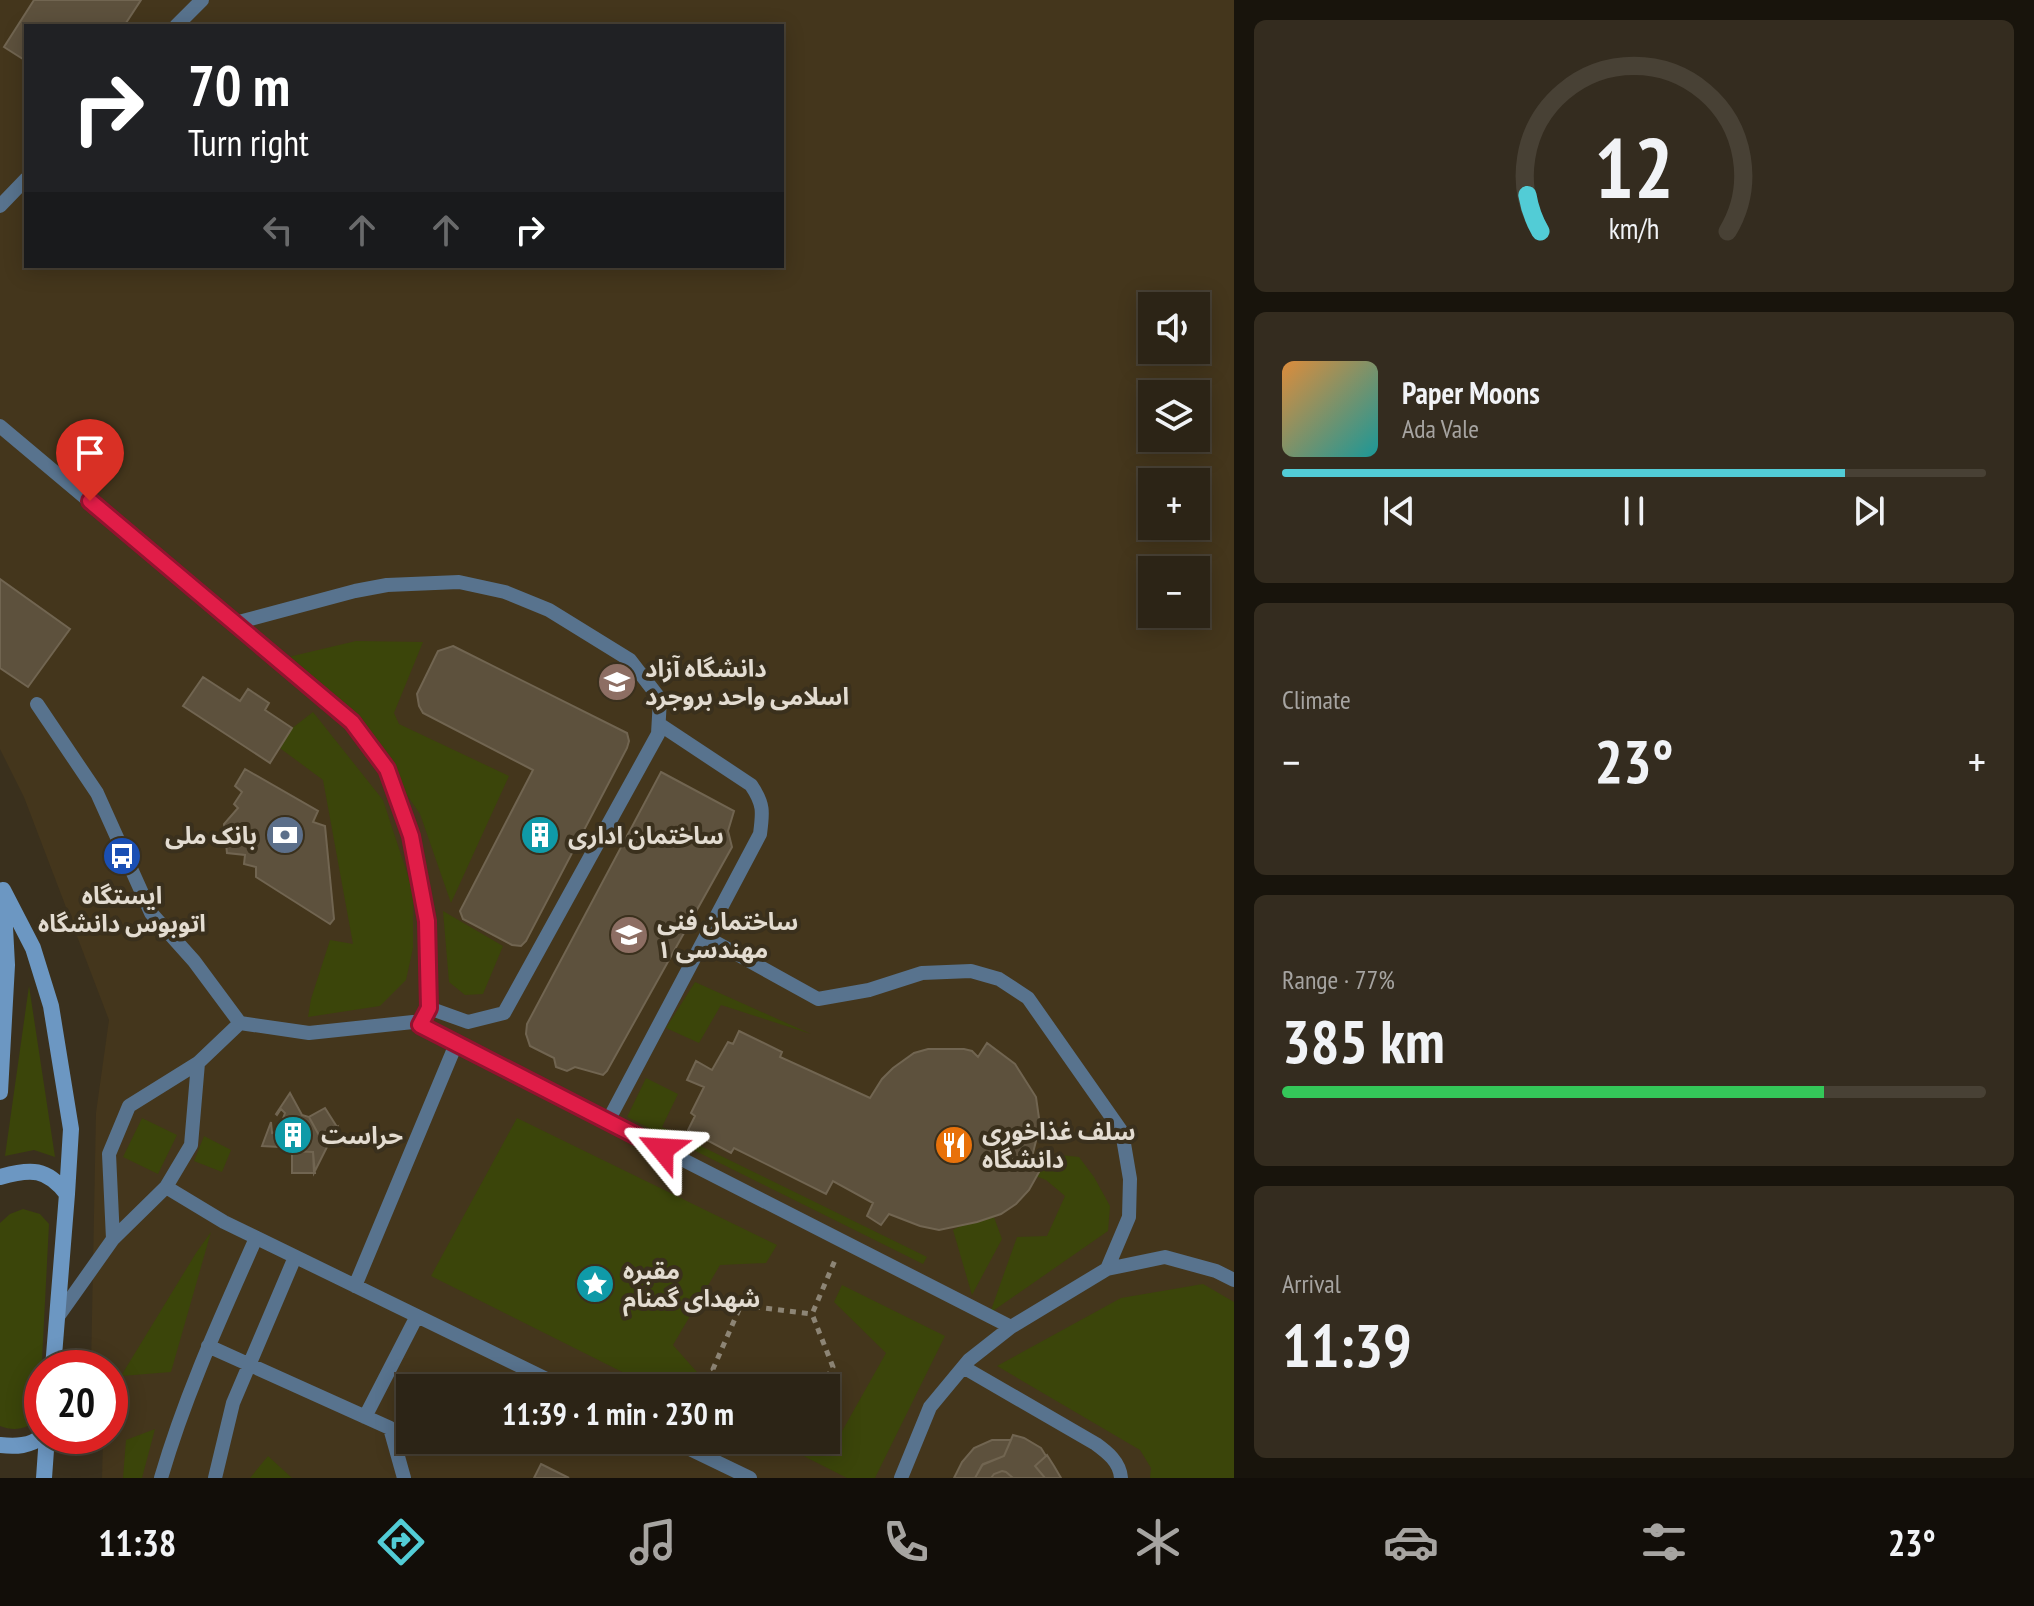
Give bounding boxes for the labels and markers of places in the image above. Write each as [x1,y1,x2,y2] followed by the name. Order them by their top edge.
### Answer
[56,419,124,501] pin
[645,653,849,712] place label: دانشگاه آزاد اسلامی واحد بروجرد
[596,661,638,703] school or university icon: دانشگاه آزاد اسلامی واحد بروجرد
[264,814,306,856] bank icon: بانک ملی
[519,814,561,856] building icon: ساختمان اداری
[165,820,257,851] place label: بانک ملی
[568,820,724,851] place label: ساختمان اداری
[101,835,143,877] bus stop icon: ایستگاه اتوبوس دانشگاه
[38,880,206,939] place label: ایستگاه اتوبوس دانشگاه
[657,906,798,965] place label: ساختمان فنی مهندسی ۱
[608,914,650,956] school or university icon: ساختمان فنی مهندسی ۱
[272,1114,314,1156] building icon: حراست
[982,1116,1136,1175] place label: سلف غذاخوری دانشگاه
[321,1120,403,1151] place label: حراست
[933,1124,975,1166] restaurant icon: سلف غذاخوری دانشگاه
[623,1255,760,1317] place label: مقبره شهدای گمنام
[574,1263,616,1305] place icon: مقبره شهدای گمنام

